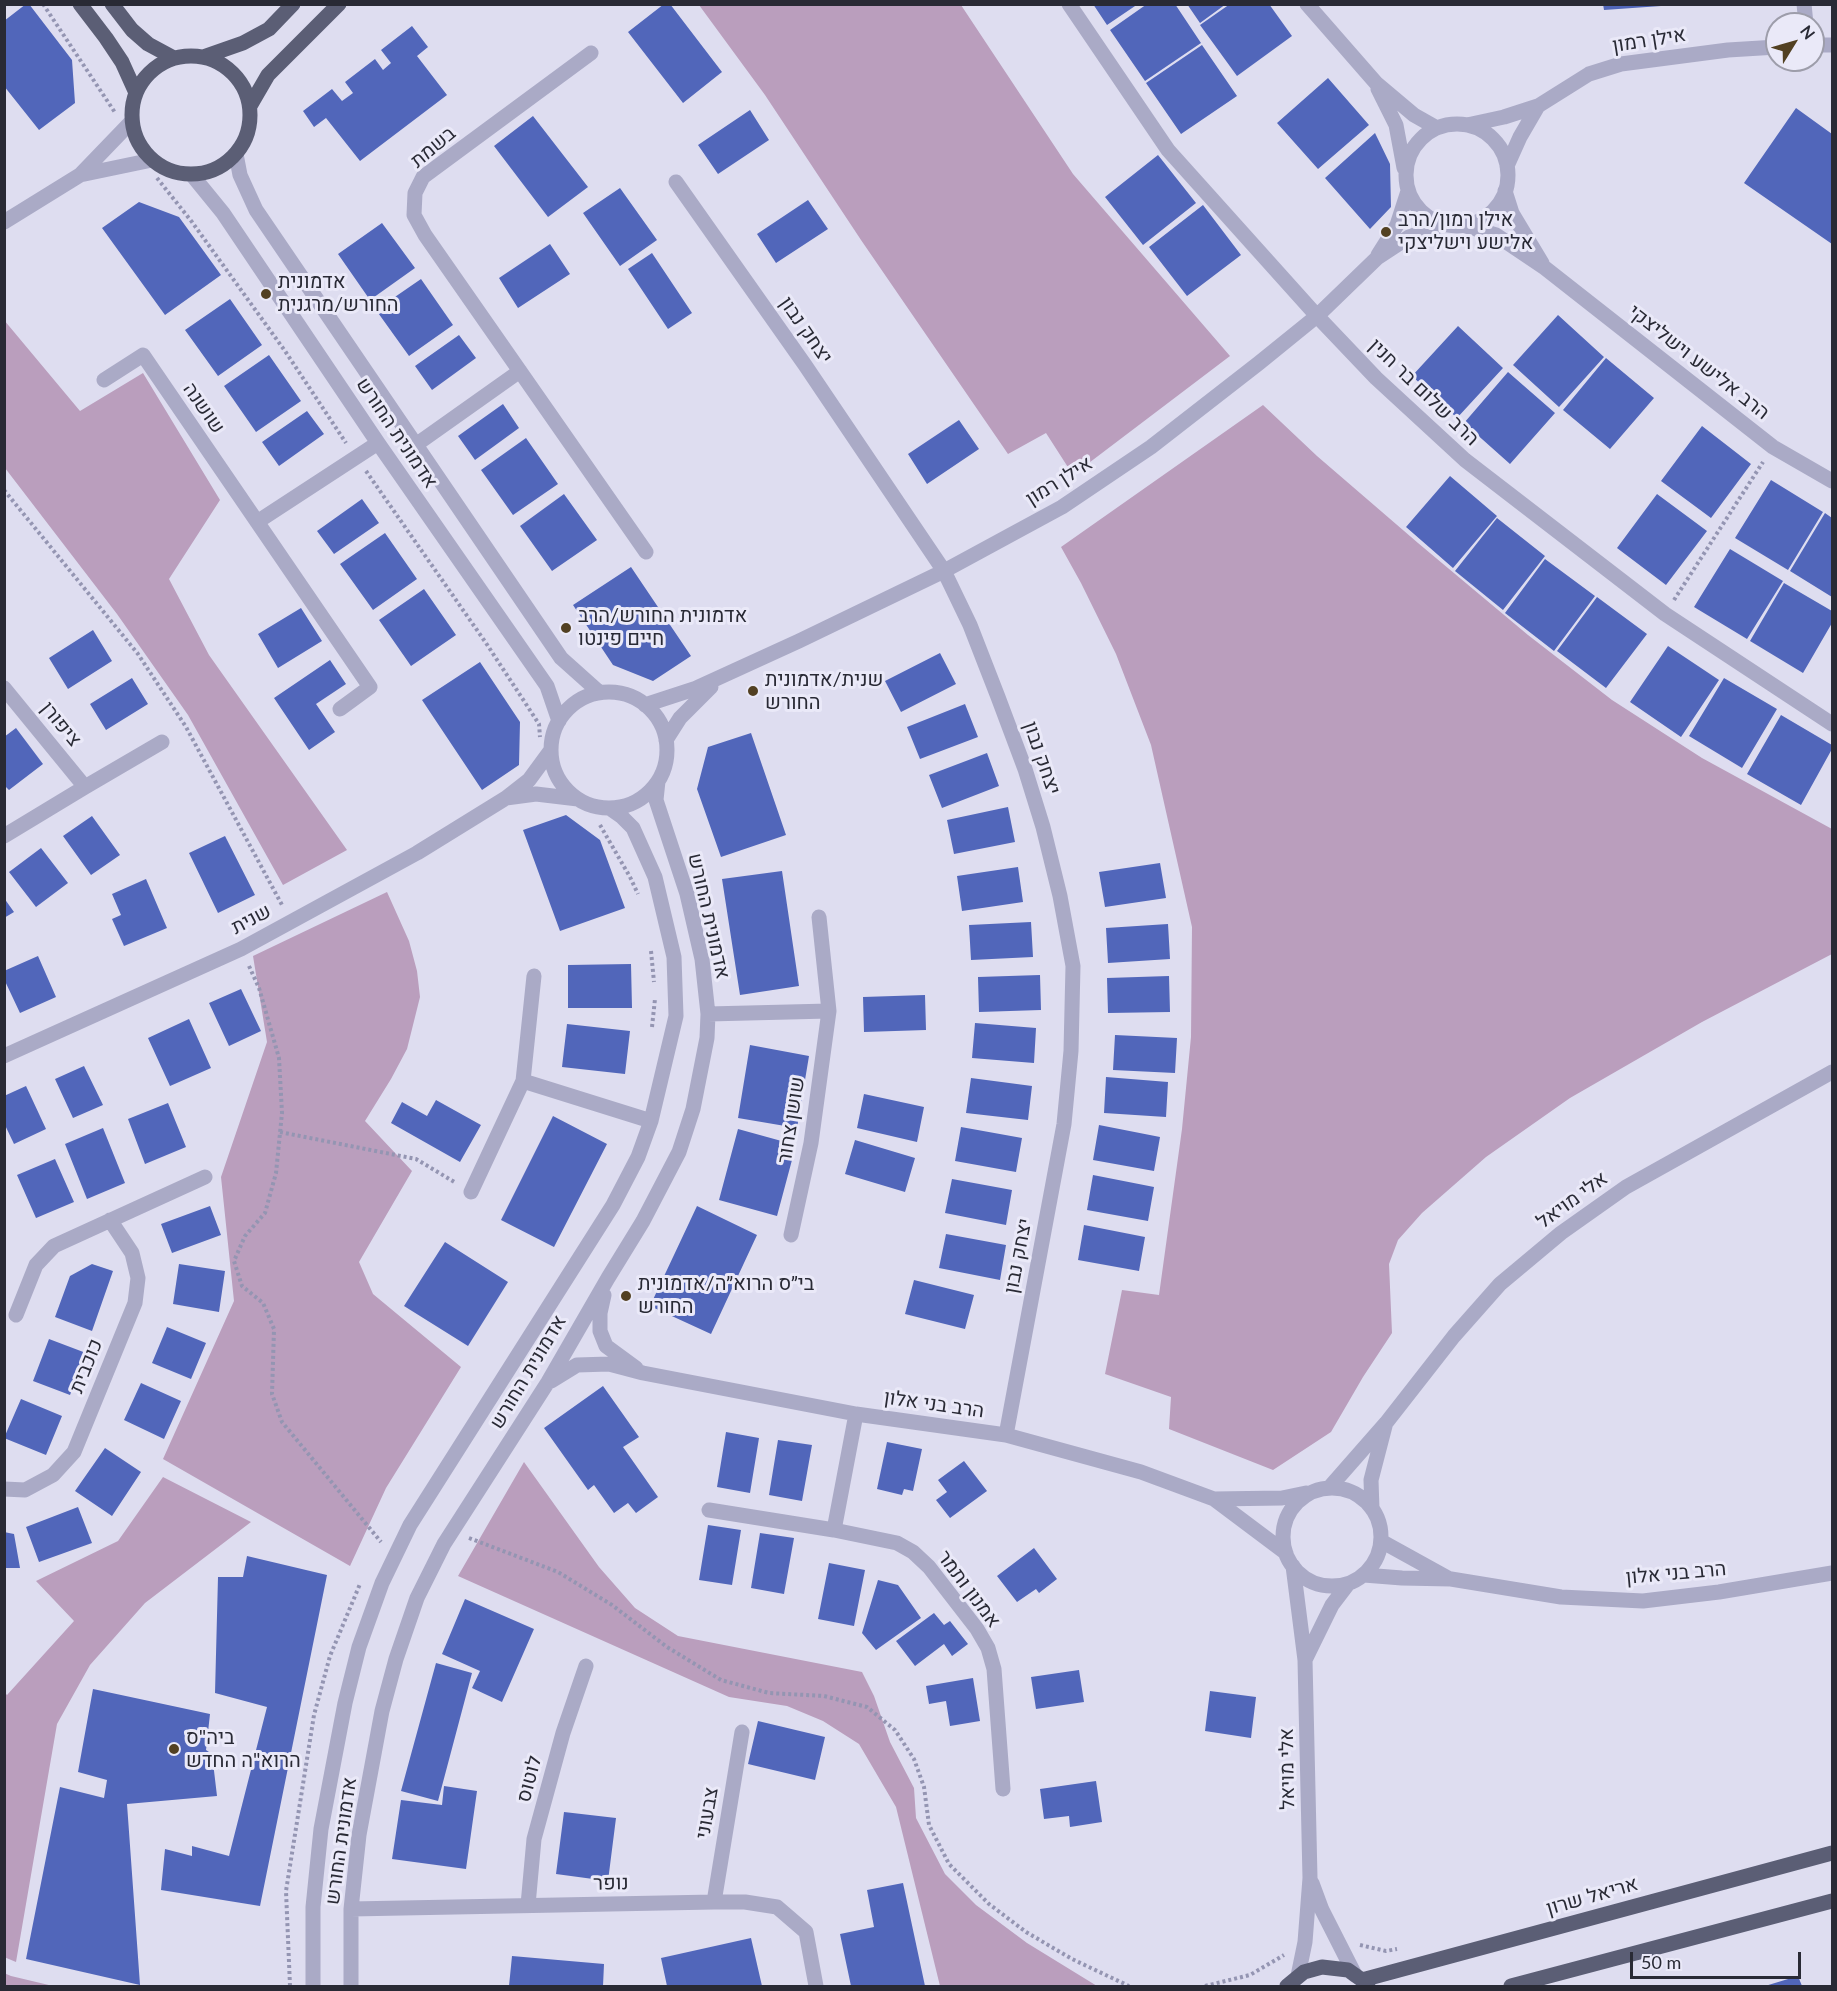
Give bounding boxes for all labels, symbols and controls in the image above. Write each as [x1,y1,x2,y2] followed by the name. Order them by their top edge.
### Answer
[1765,12,1825,72] north arrow
[1797,21,1819,43] text: N
[1610,22,1688,58] street label: אילן רמון
[406,121,460,173] street label: בשמת
[1398,208,1533,255] place label: אילן רמון/הרב אלישע וישליצקי
[1379,225,1393,239] marker: אילן רמון/הרב אלישע וישליצקי
[278,270,399,317] place label: אדמונית החורש/מרגנית
[259,287,273,301] marker: אדמונית החורש/מרגנית
[774,292,838,368] street label: יצחק נבון
[1624,299,1774,425] street label: הרב אלישע וישליצקי
[1364,333,1484,451] street label: הרב שלום בר חנין
[351,373,443,493] street label: אדמונית החורש
[178,378,230,438] street label: שושנה
[1021,451,1097,511] street label: אילן רמון
[578,604,747,651] place label: אדמונית החורש/הרב חיים פינטו
[559,621,573,635] marker: אדמונית החורש/הרב חיים פינטו
[765,668,883,715] place label: שנית/אדמונית החורש
[746,684,760,698] marker: שנית/אדמונית החורש
[36,697,86,751] street label: ציפורן
[1018,718,1066,798] street label: יצחק נבון
[683,851,735,981] street label: אדמונית החורש
[227,899,275,939] street label: שנית
[772,1075,810,1165] street label: שושן צחור
[1532,1166,1612,1234] street label: אלי מויאל
[999,1216,1037,1296] street label: יצחק נבון
[638,1272,814,1319] place label: בי״ס הרוא״ה/אדמונית החורש
[619,1289,633,1303] marker: בי״ס הרוא״ה/אדמונית החורש
[485,1311,571,1433] street label: אדמונית החורש
[64,1335,108,1397] street label: כוכבית
[882,1385,986,1423] street label: הרב בני אלון
[932,1546,1006,1632] street label: אמנון ותמר
[1625,1557,1727,1589] street label: הרב בני אלון
[186,1726,301,1773] place label: ביה"ס הרוא"ה החדש
[1274,1728,1300,1810] street label: אלי מויאל
[167,1742,181,1756] marker: ביה"ס הרוא"ה החדש
[511,1753,547,1805] street label: לוטוס
[320,1776,362,1906] street label: אדמונית החורש
[691,1785,723,1841] street label: צבעוני
[593,1871,629,1895] street label: נופר
[1543,1871,1641,1921] street label: אריאל שרון
[1633,1940,1804,1978] scale bar
[1641,1951,1681,1973] text: 50 m

